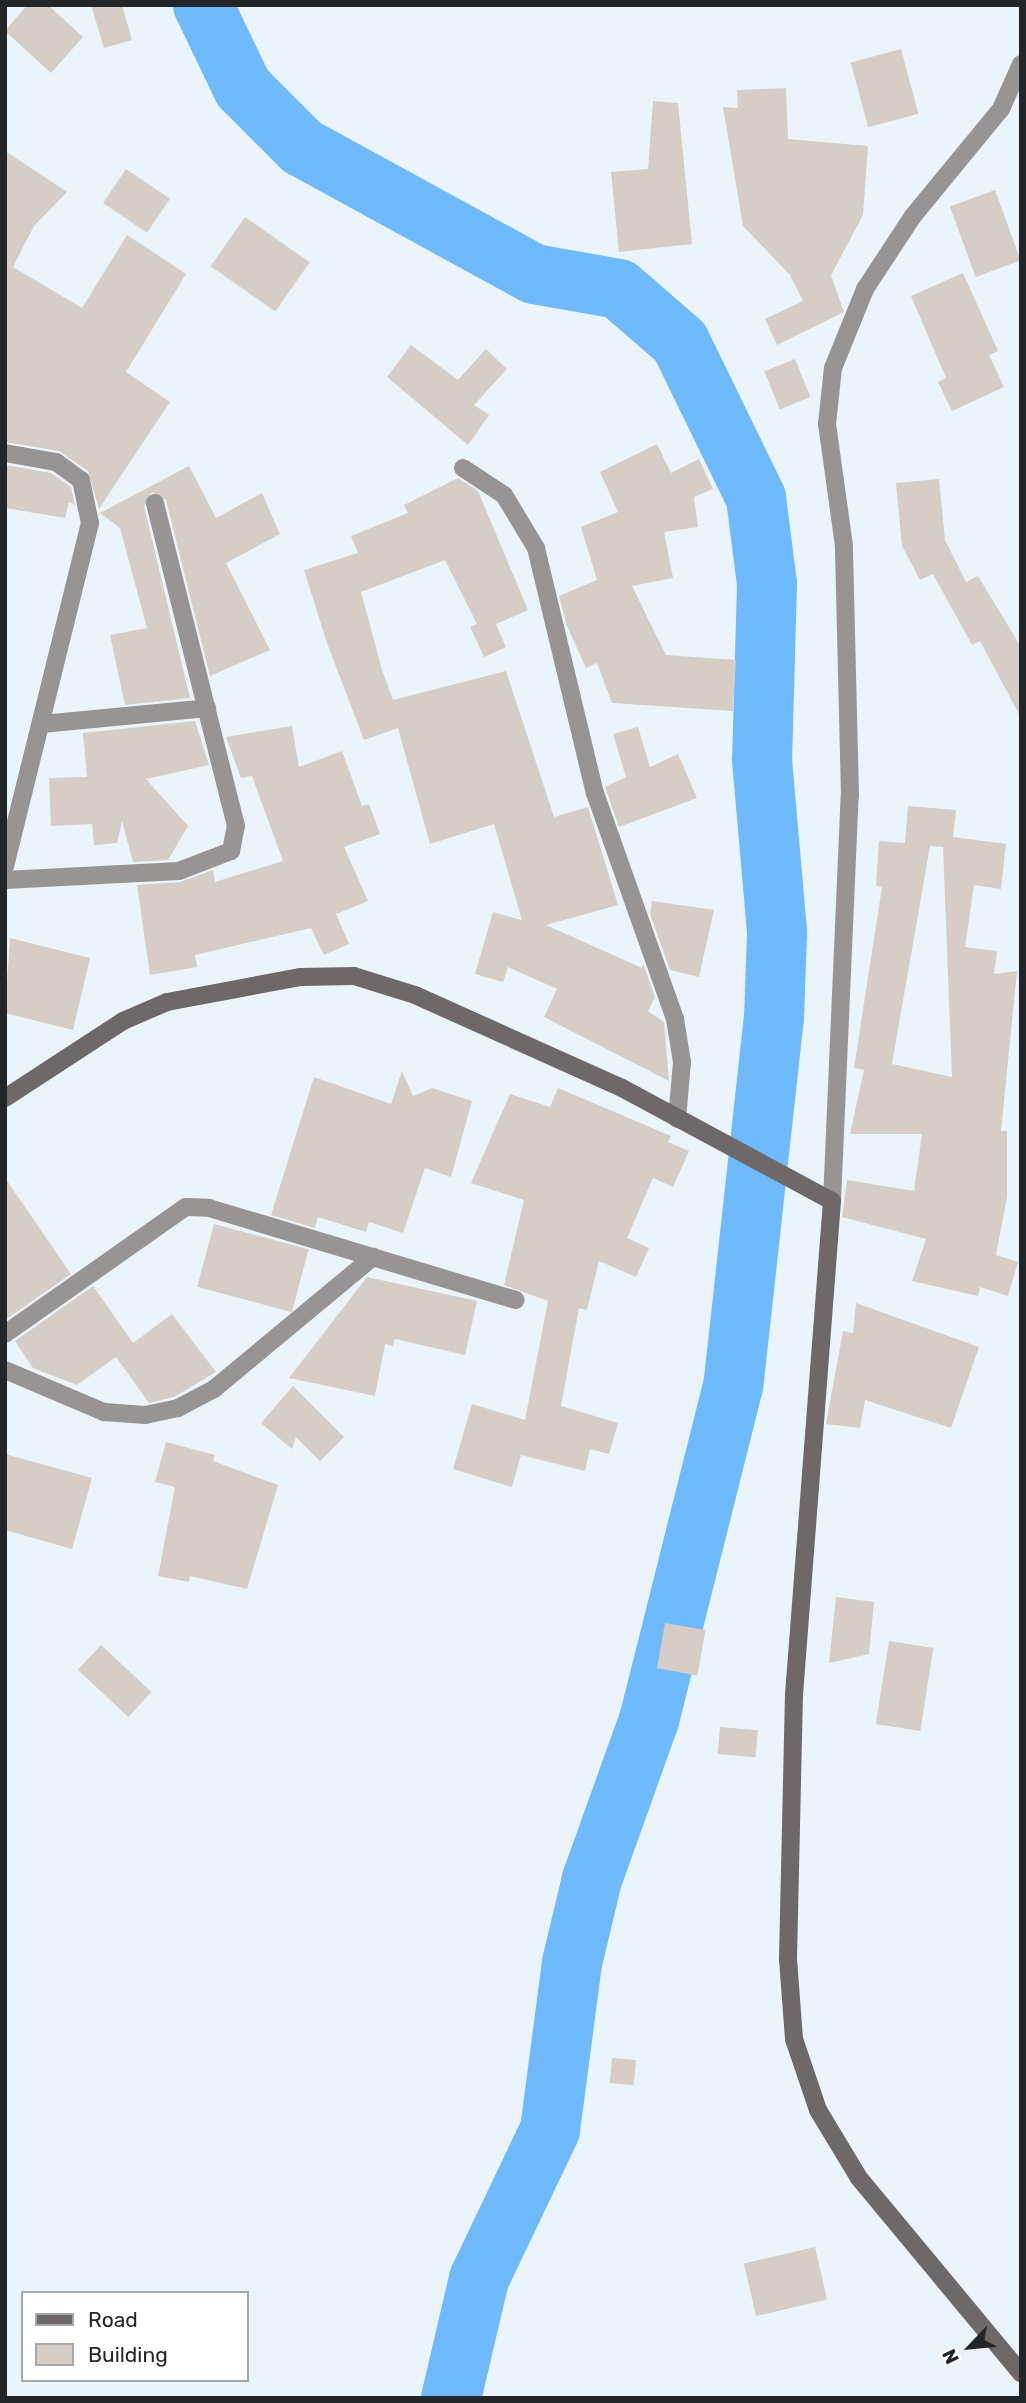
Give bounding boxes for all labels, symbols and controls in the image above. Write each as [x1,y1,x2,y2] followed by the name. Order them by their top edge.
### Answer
[21,2291,248,2382] legend
[88,2307,138,2332] text: Road
[935,2312,1005,2382] north arrow
[88,2342,168,2367] text: Building
[937,2345,964,2368] text: N

